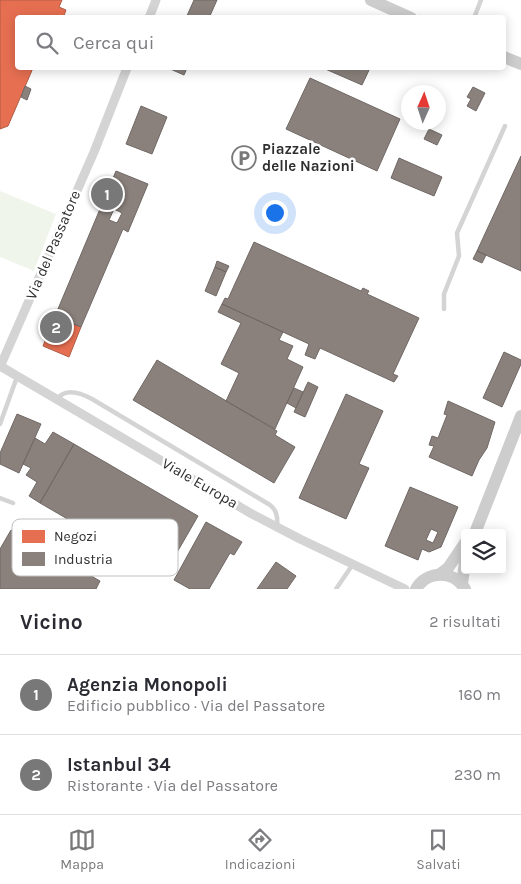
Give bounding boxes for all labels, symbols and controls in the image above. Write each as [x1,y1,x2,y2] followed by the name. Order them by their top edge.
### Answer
[15,15,506,70] search box
[33,29,61,57] icon: search
[73,32,154,54] text: Cerca qui
[401,85,446,130] north arrow
[262,140,355,175] place label: Piazzale delle Nazioni
[231,145,257,171] parking icon: Piazzale delle Nazioni
[91,175,123,213] pin: 1
[22,188,84,302] street label: Via del Passatore
[262,200,288,226] your location
[40,308,72,346] pin: 2
[159,454,241,512] street label: Viale Europa
[12,519,178,576] legend
[54,528,97,545] text: Negozi
[461,529,506,574] map controls
[461,529,506,574] button: layers
[54,551,113,568] text: Industria
[20,610,83,634] text: Vicino
[429,612,501,631] text: 2 risultati
[67,674,228,696] text: Agenzia Monopoli
[33,685,39,704] text: 1
[458,685,501,704] text: 160 m
[67,696,325,715] text: Edificio pubblico · Via del Passatore
[67,754,171,776] text: Istanbul 34
[31,765,41,784] text: 2
[454,765,501,784] text: 230 m
[67,776,278,795] text: Ristorante · Via del Passatore
[60,826,104,873] tab: Mappa
[225,826,296,873] tab: Indicazioni
[416,826,461,873] tab: Salvati

